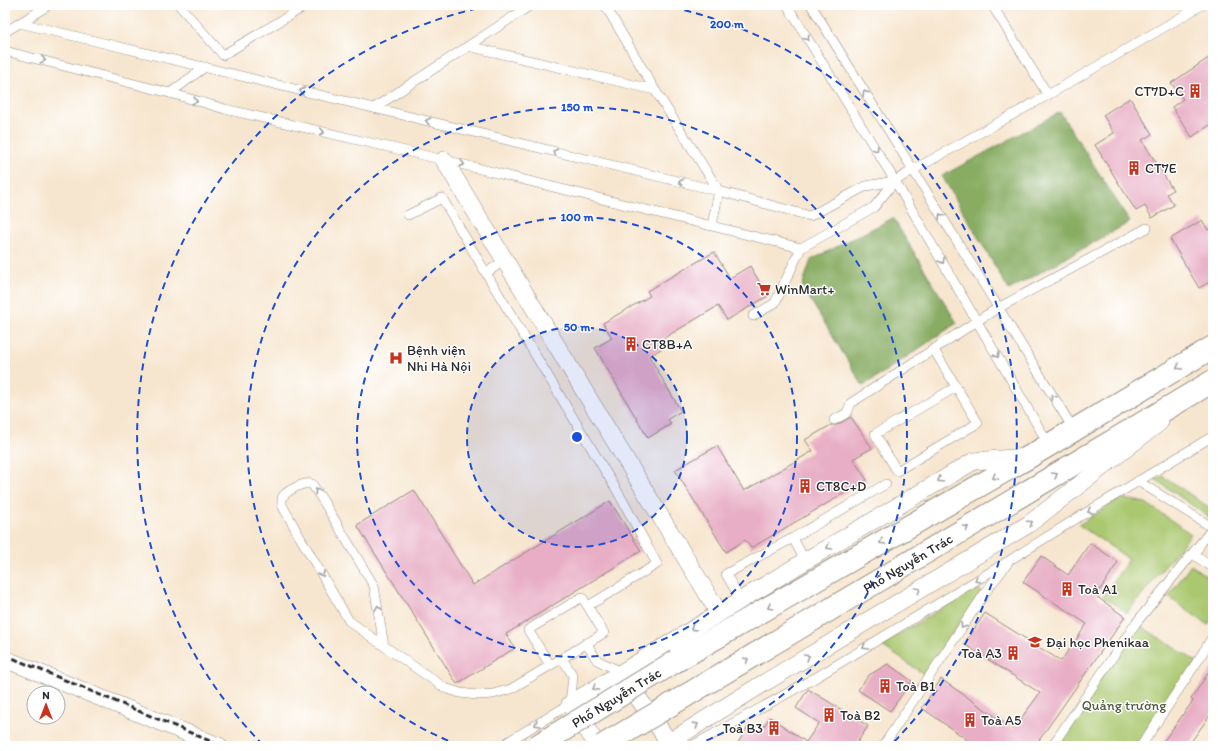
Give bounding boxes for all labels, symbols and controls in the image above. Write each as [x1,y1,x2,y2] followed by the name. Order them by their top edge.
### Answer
[710,17,745,31] text: 200 m
[803,34,810,41] one-way arrow
[40,56,46,64] one-way arrow
[1134,83,1184,100] place label: CT7D+C
[1187,83,1203,99] building icon: CT7D+C
[299,87,305,95] one-way arrow
[863,90,870,97] one-way arrow
[192,96,199,105] one-way arrow
[561,100,594,114] text: 150 m
[425,118,432,126] one-way arrow
[319,127,325,135] one-way arrow
[871,145,878,152] one-way arrow
[552,148,558,156] one-way arrow
[459,160,465,168] one-way arrow
[1126,160,1142,176] building icon: CT7E
[1145,160,1177,177] place label: CT7E
[678,179,684,187] one-way arrow
[560,210,594,224] text: 100 m
[939,213,946,220] one-way arrow
[937,257,945,264] one-way arrow
[756,281,772,297] supermarket icon: WinMart+
[775,281,835,298] place label: WinMart+
[564,320,591,334] text: 50 m
[623,336,639,352] building icon: CT8B+A
[642,336,692,353] place label: CT8B+A
[407,342,471,375] place label: Bệnh viện Nhi Hà Nội
[388,350,404,366] hospital icon: Bệnh viện Nhi Hà Nội
[992,351,999,358] one-way arrow
[1176,363,1183,370] one-way arrow
[1050,394,1058,401] one-way arrow
[570,430,584,444] centre of rings
[992,472,999,479] one-way arrow
[1051,473,1058,480] one-way arrow
[937,476,944,483] one-way arrow
[797,478,813,494] building icon: CT8C+D
[816,478,866,495] place label: CT8C+D
[314,488,321,495] one-way arrow
[1087,506,1094,513] one-way arrow
[1025,521,1032,528] one-way arrow
[962,526,969,533] one-way arrow
[860,530,956,596] street label: Phố Nguyễn Trác
[879,537,886,544] one-way arrow
[826,542,833,549] one-way arrow
[317,570,324,577] one-way arrow
[974,576,981,583] one-way arrow
[1059,581,1075,597] building icon: Toà A1
[1078,581,1118,598] place label: Toà A1
[914,588,921,595] one-way arrow
[767,603,774,610] one-way arrow
[374,605,382,611] one-way arrow
[961,622,968,629] one-way arrow
[690,624,697,631] one-way arrow
[1027,634,1043,650] school or university icon: Đại học Phenikaa
[1046,634,1150,651] place label: Đại học Phenikaa
[862,642,869,649] one-way arrow
[961,645,1002,662] place label: Toà A3
[1005,645,1021,661] building icon: Toà A3
[803,655,810,662] one-way arrow
[742,657,749,664] one-way arrow
[569,664,664,731] street label: Phố Nguyễn Trác
[877,678,893,694] building icon: Toà B1
[896,678,936,695] place label: Toà B1
[592,683,599,691] one-way arrow
[26,685,66,725] north arrow
[42,689,50,702] text: N
[1082,697,1167,714] park label: Quảng trường
[821,707,837,723] building icon: Toà B2
[840,707,881,724] place label: Toà B2
[962,712,978,728] building icon: Toà A5
[981,712,1021,729] place label: Toà A5
[534,719,541,727] one-way arrow
[722,720,763,737] place label: Toà B3
[766,720,782,736] building icon: Toà B3
[692,723,699,730] one-way arrow

